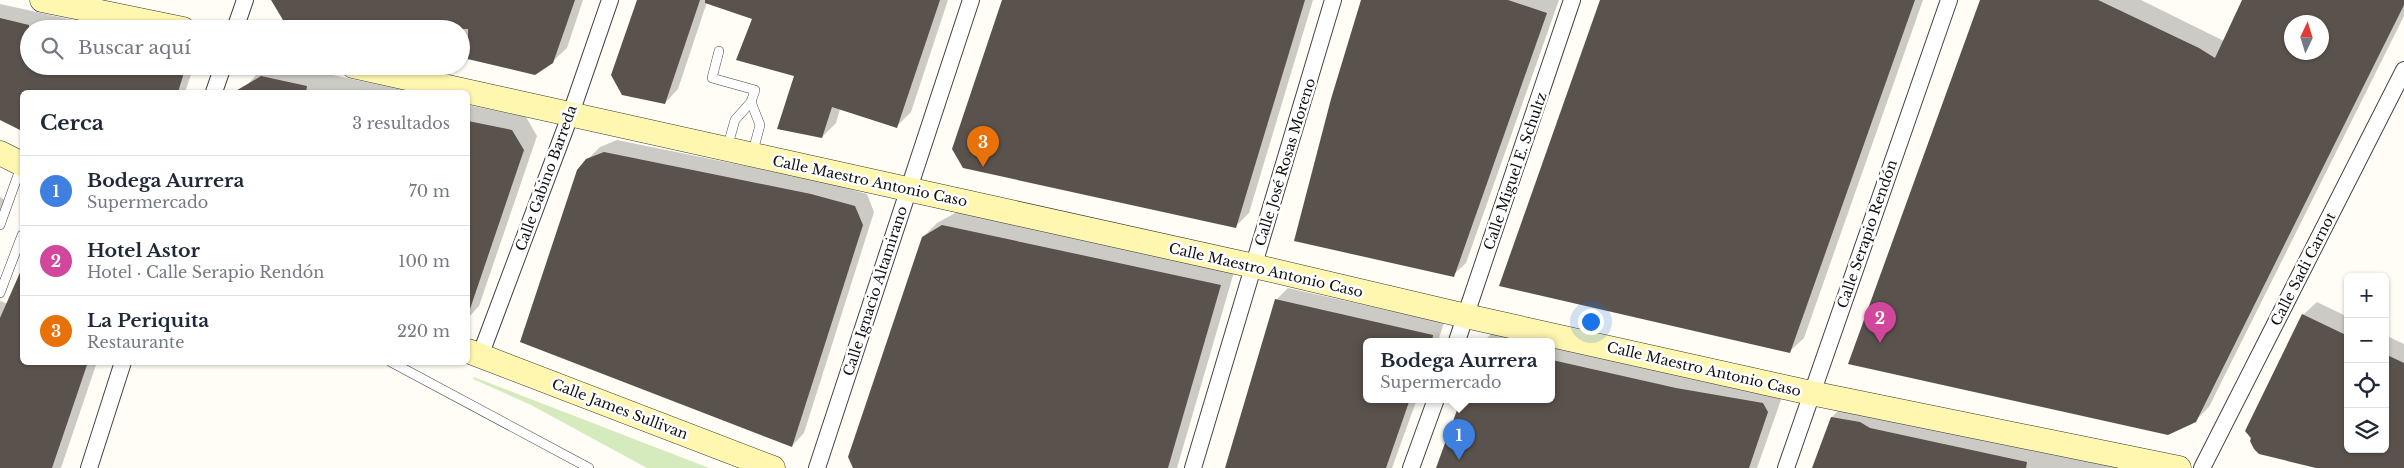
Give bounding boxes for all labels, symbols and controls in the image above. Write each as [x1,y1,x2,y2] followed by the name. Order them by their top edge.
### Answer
[2284,15,2329,60] north arrow
[20,20,470,75] search box
[38,34,66,62] icon: search
[78,36,191,59] text: Buscar aquí
[1251,76,1319,248] street label: Calle José Rosas Moreno
[1480,90,1551,252] street label: Calle Miguel E. Schultz
[511,102,581,253] street label: Calle Gabino Barreda
[40,110,104,136] text: Cerca
[352,113,450,133] text: 3 resultados
[967,126,999,167] pin: 3
[771,152,969,210] street label: Calle Maestro Antonio Caso
[1833,157,1901,311] street label: Calle Serapio Rendón
[87,169,244,192] text: Bodega Aurrera
[53,181,59,201] text: 1
[409,181,450,201] text: 70 m
[87,192,208,212] text: Supermercado
[839,204,911,378] street label: Calle Ignacio Altamirano
[2267,209,2340,329] street label: Calle Sadi Carnot
[87,239,200,262] text: Hotel Astor
[1167,239,1365,301] street label: Calle Maestro Antonio Caso
[51,251,61,271] text: 2
[398,251,450,271] text: 100 m
[87,262,324,282] text: Hotel · Calle Serapio Rendón
[2344,273,2389,453] map controls
[2344,273,2389,318] button: +
[1864,302,1896,343] pin: 2
[87,309,209,332] text: La Periquita
[1578,309,1604,335] your location
[2344,318,2389,363] button: −
[51,321,61,341] text: 3
[397,321,450,341] text: 220 m
[87,332,184,352] text: Restaurante
[1363,338,1555,403] popup
[1605,338,1803,400] street label: Calle Maestro Antonio Caso
[1380,349,1538,372] text: Bodega Aurrera
[2344,363,2389,408] button: locate
[1380,372,1501,392] text: Supermercado
[549,375,691,443] street label: Calle James Sullivan
[2344,408,2389,453] button: layers
[1443,419,1475,460] pin: 1

